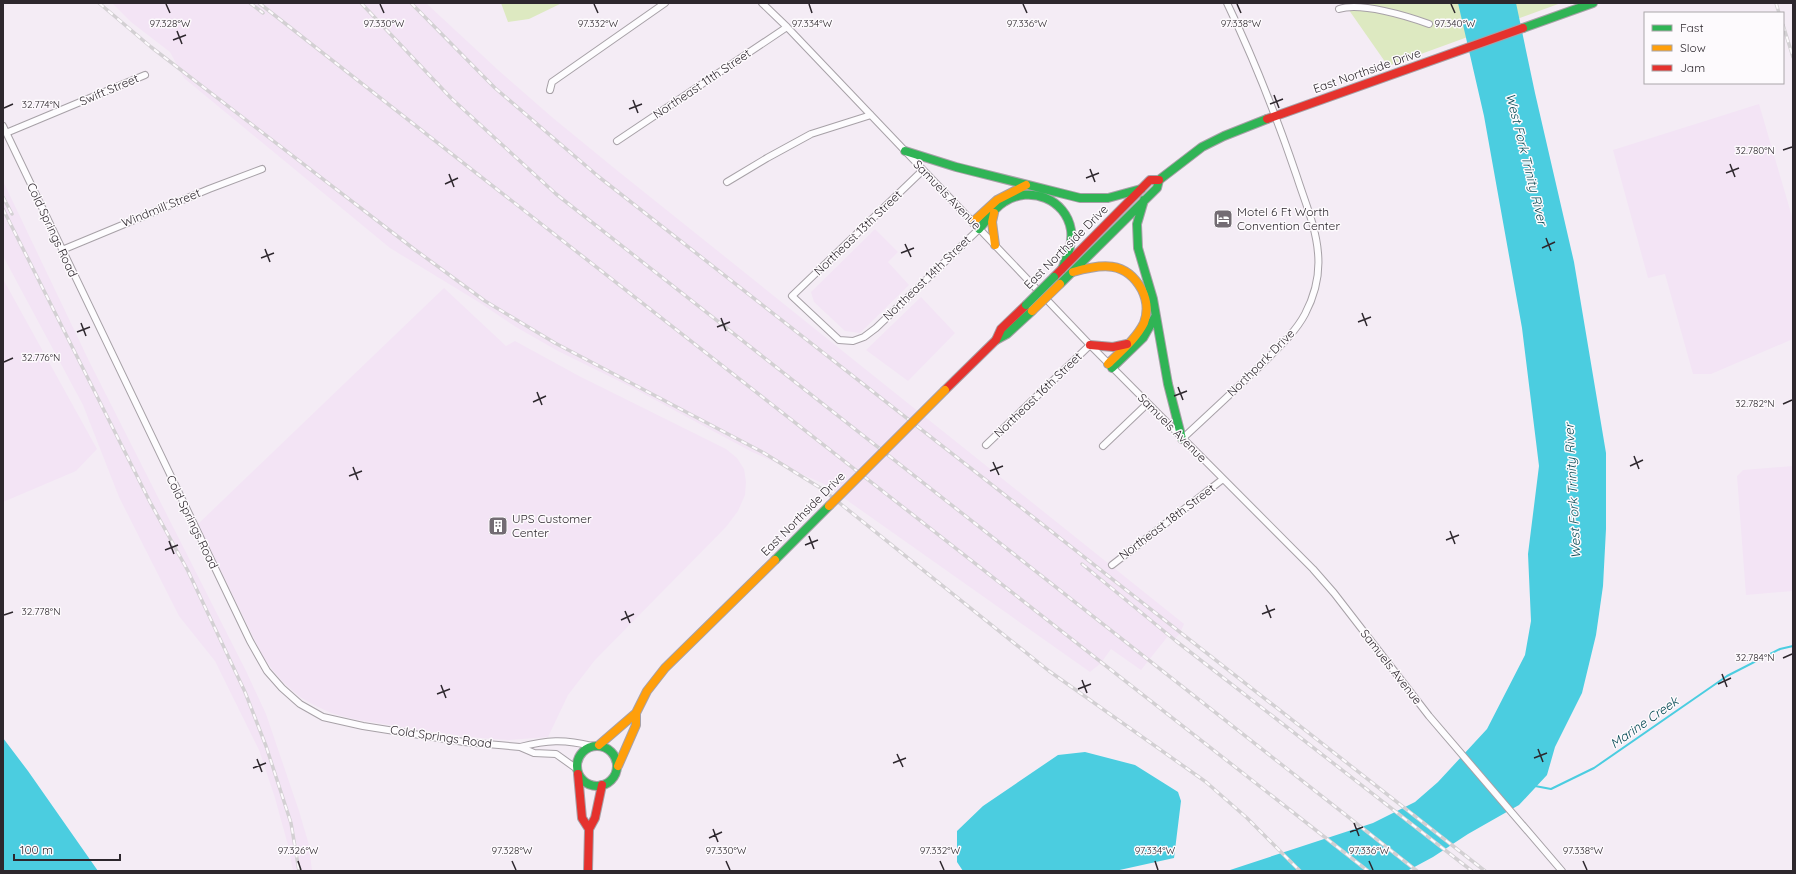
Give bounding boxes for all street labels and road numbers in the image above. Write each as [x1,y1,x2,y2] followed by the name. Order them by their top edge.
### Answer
[650,45,753,122] street label: Northeast 11th Street
[1311,45,1423,96] street label: East Northside Drive
[77,70,141,109] street label: Swift Street
[910,157,985,233] street label: Samuels Avenue
[24,180,81,279] street label: Cold Springs Road
[119,185,202,230] street label: Windmill Street
[811,187,905,278] street label: Northeast 13th Street
[1020,201,1111,292] street label: East Northside Drive
[880,232,974,323] street label: Northeast 14th Street
[1224,326,1298,399] street label: Northpark Drive
[991,349,1085,440] street label: Northeast 16th Street
[1135,390,1210,465] street label: Samuels Avenue
[757,468,848,559] street label: East Northside Drive
[163,472,222,571] street label: Cold Springs Road
[1116,481,1218,563] street label: Northeast 18th Street
[1357,626,1426,707] street label: Samuels Avenue
[389,722,493,751] street label: Cold Springs Road

